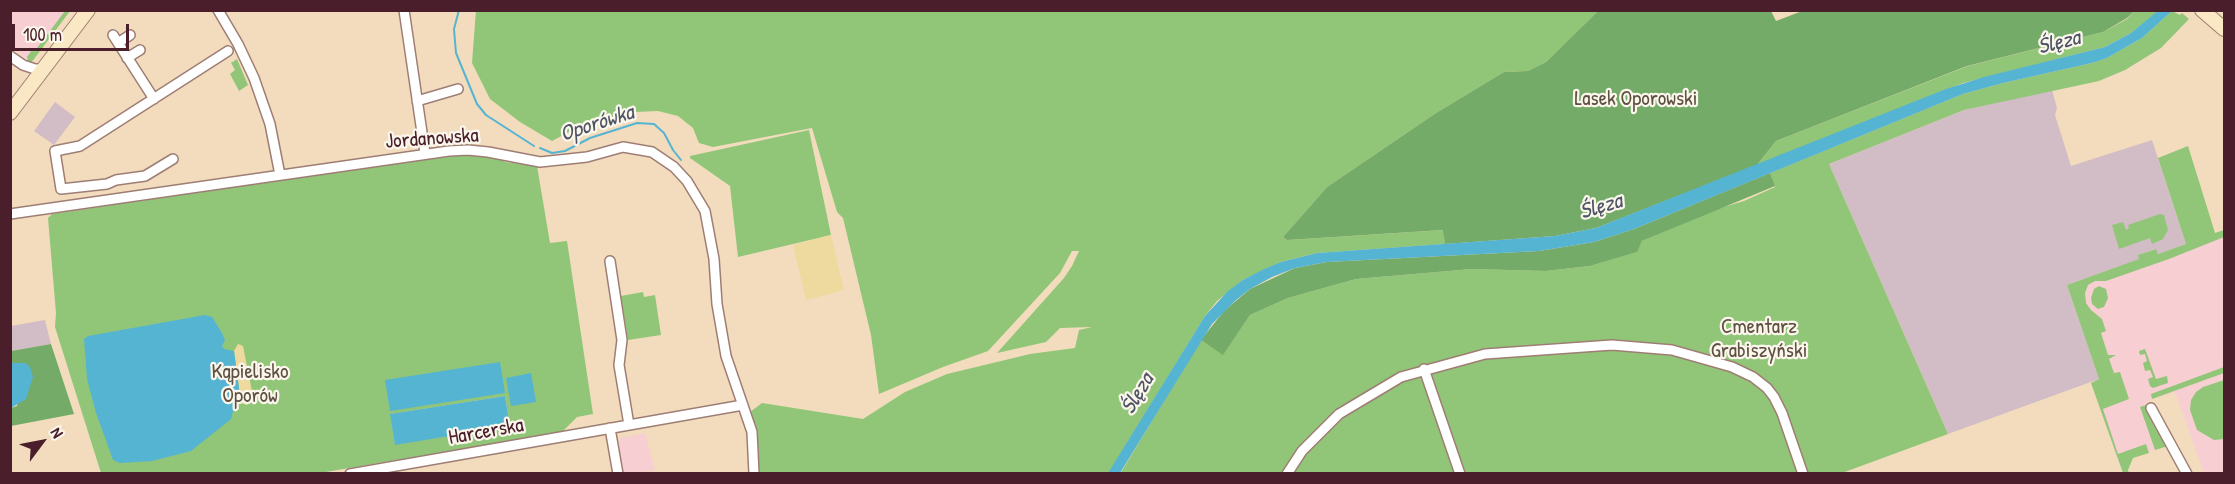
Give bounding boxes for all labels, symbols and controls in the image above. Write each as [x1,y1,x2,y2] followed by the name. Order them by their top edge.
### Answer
[15,12,132,50] scale bar
[23,22,62,47] text: 100 m
[2035,25,2083,61] water label: Ślęza
[1575,86,1697,112] park label: Lasek Oporowski
[557,100,637,148] water label: Oporówka
[385,123,479,155] street label: Jordanowska
[1577,188,1625,226] water label: Ślęza
[1711,314,1807,364] park label: Cmentarz Grabiszyński
[212,359,288,409] park label: Kąpielisko Oporów
[1116,369,1160,419] water label: Ślęza
[12,412,72,472] north arrow
[447,413,525,451] street label: Harcerska
[46,423,69,442] text: N

